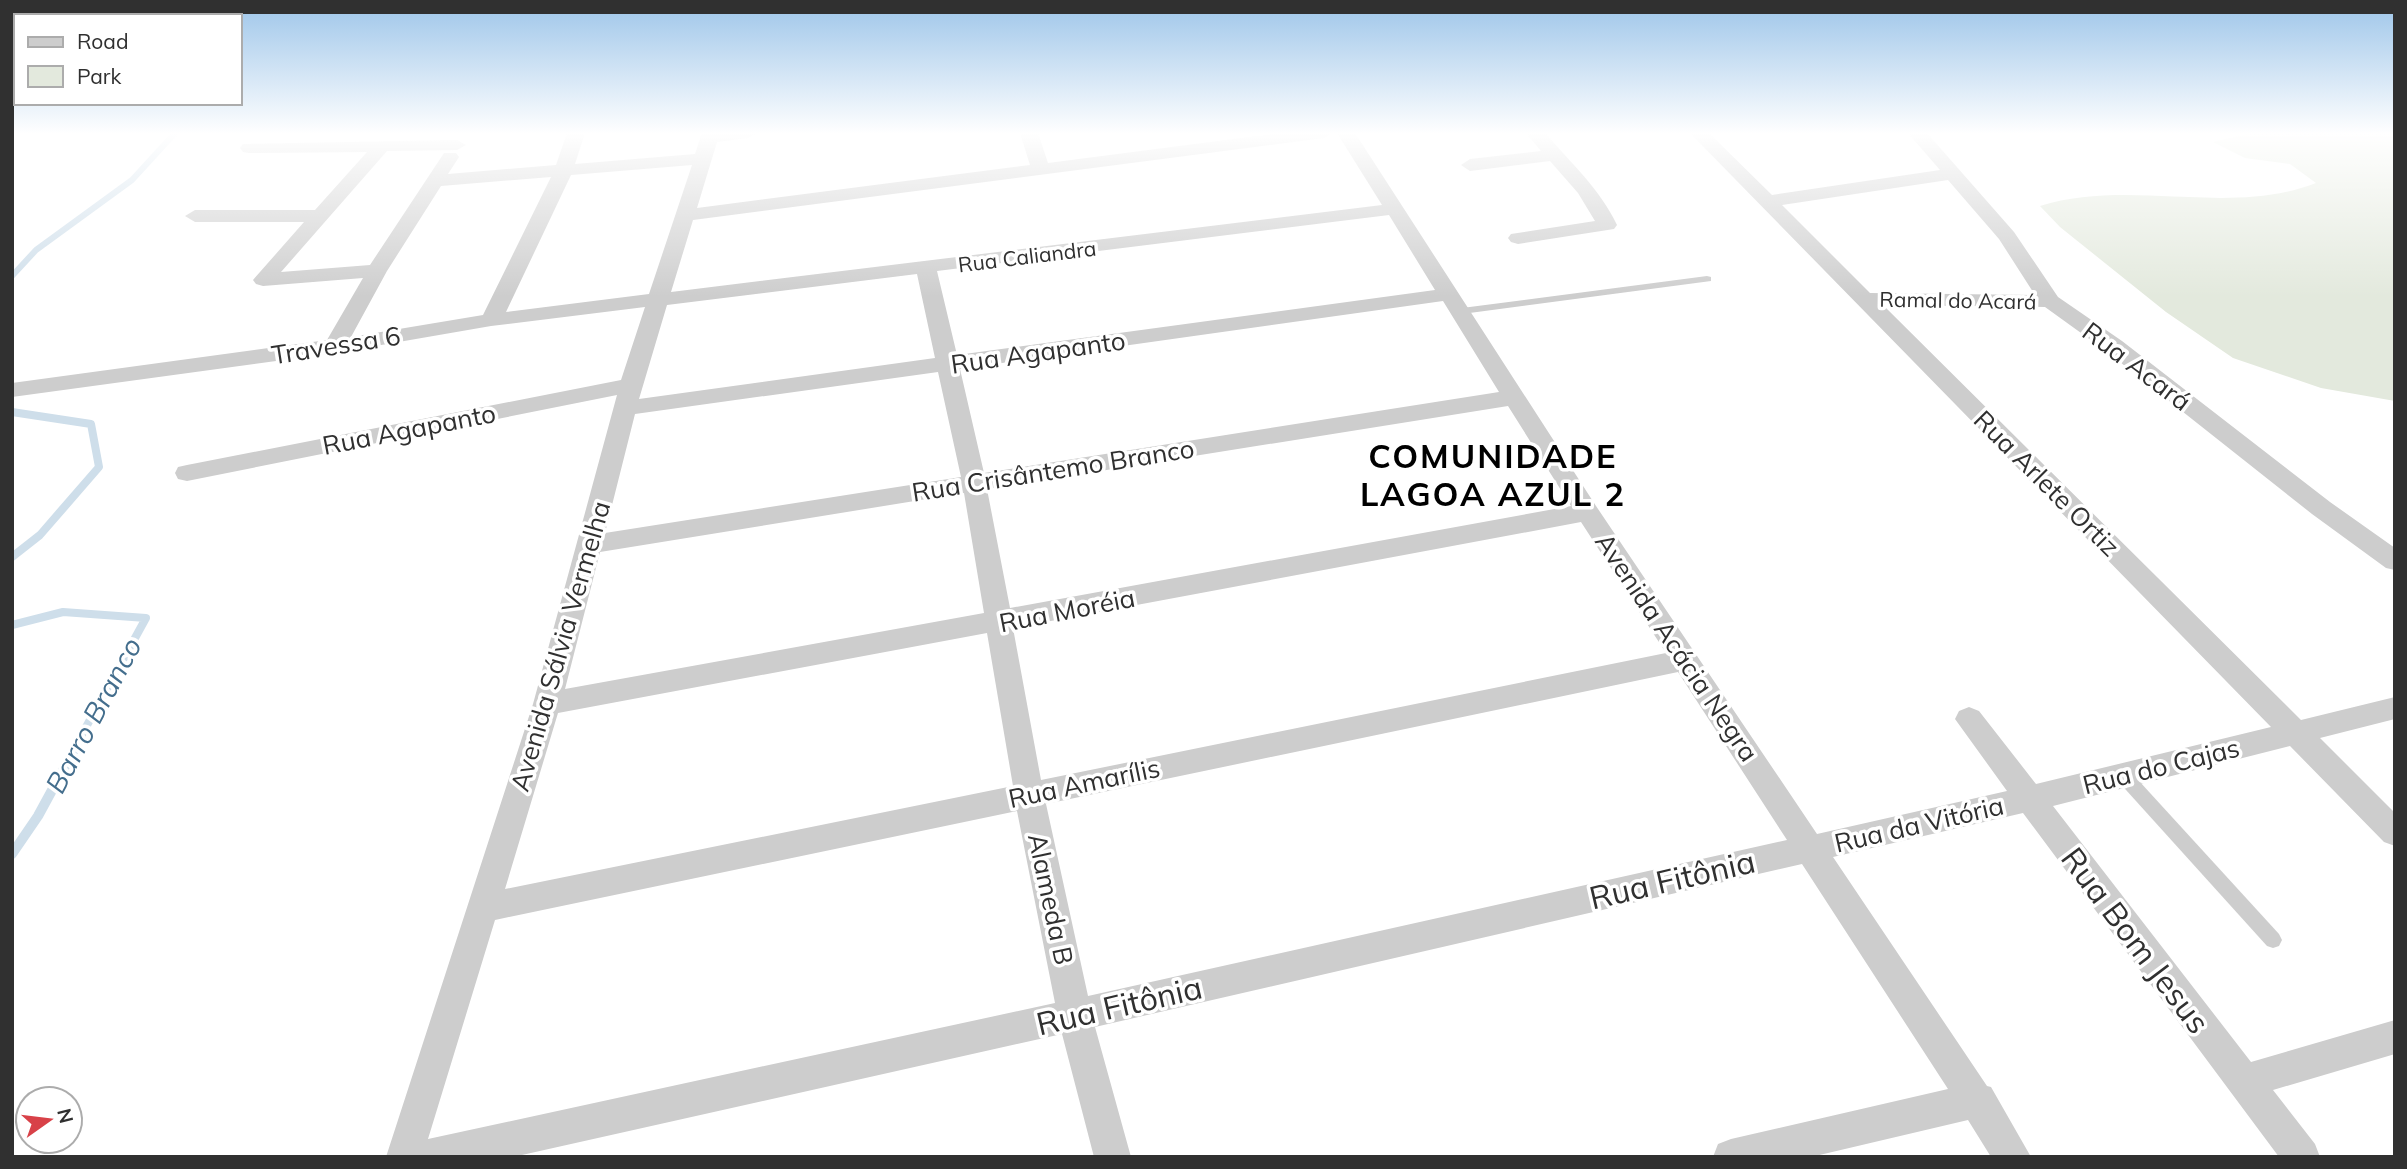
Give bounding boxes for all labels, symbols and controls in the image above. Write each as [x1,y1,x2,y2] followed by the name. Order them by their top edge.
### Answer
[14,14,242,105] legend
[77,28,128,54] text: Road
[77,63,121,89] text: Park
[956,235,1098,277] street label: Rua Caliandra
[1879,286,2037,314] street label: Ramal do Acará
[2076,314,2198,418] street label: Rua Acará
[269,319,403,371] street label: Travessa 6
[949,323,1127,381] street label: Rua Agapanto
[320,396,498,462] street label: Rua Agapanto
[1967,403,2127,563] street label: Rua Arlete Ortiz
[909,431,1197,509] street label: Rua Crisântemo Branco
[1360,435,1626,514] district label: COMUNIDADE LAGOA AZUL 2
[503,497,617,795] street label: Avenida Sálvia Vermelha
[1588,526,1766,768] street label: Avenida Acácia Negra
[996,581,1138,639] street label: Rua Moréia
[37,631,149,799] water label: Barro Branco
[2079,731,2243,801] street label: Rua do Cajas
[1005,751,1163,815] street label: Rua Amarílis
[1831,788,2007,860] street label: Rua da Vitória
[1021,830,1081,968] street label: Alameda B
[2053,839,2219,1041] street label: Rua Bom Jesus
[1585,841,1759,917] street label: Rua Fitônia
[1032,967,1206,1043] street label: Rua Fitônia
[14,1085,84,1155] north arrow
[52,1106,79,1126] text: N

